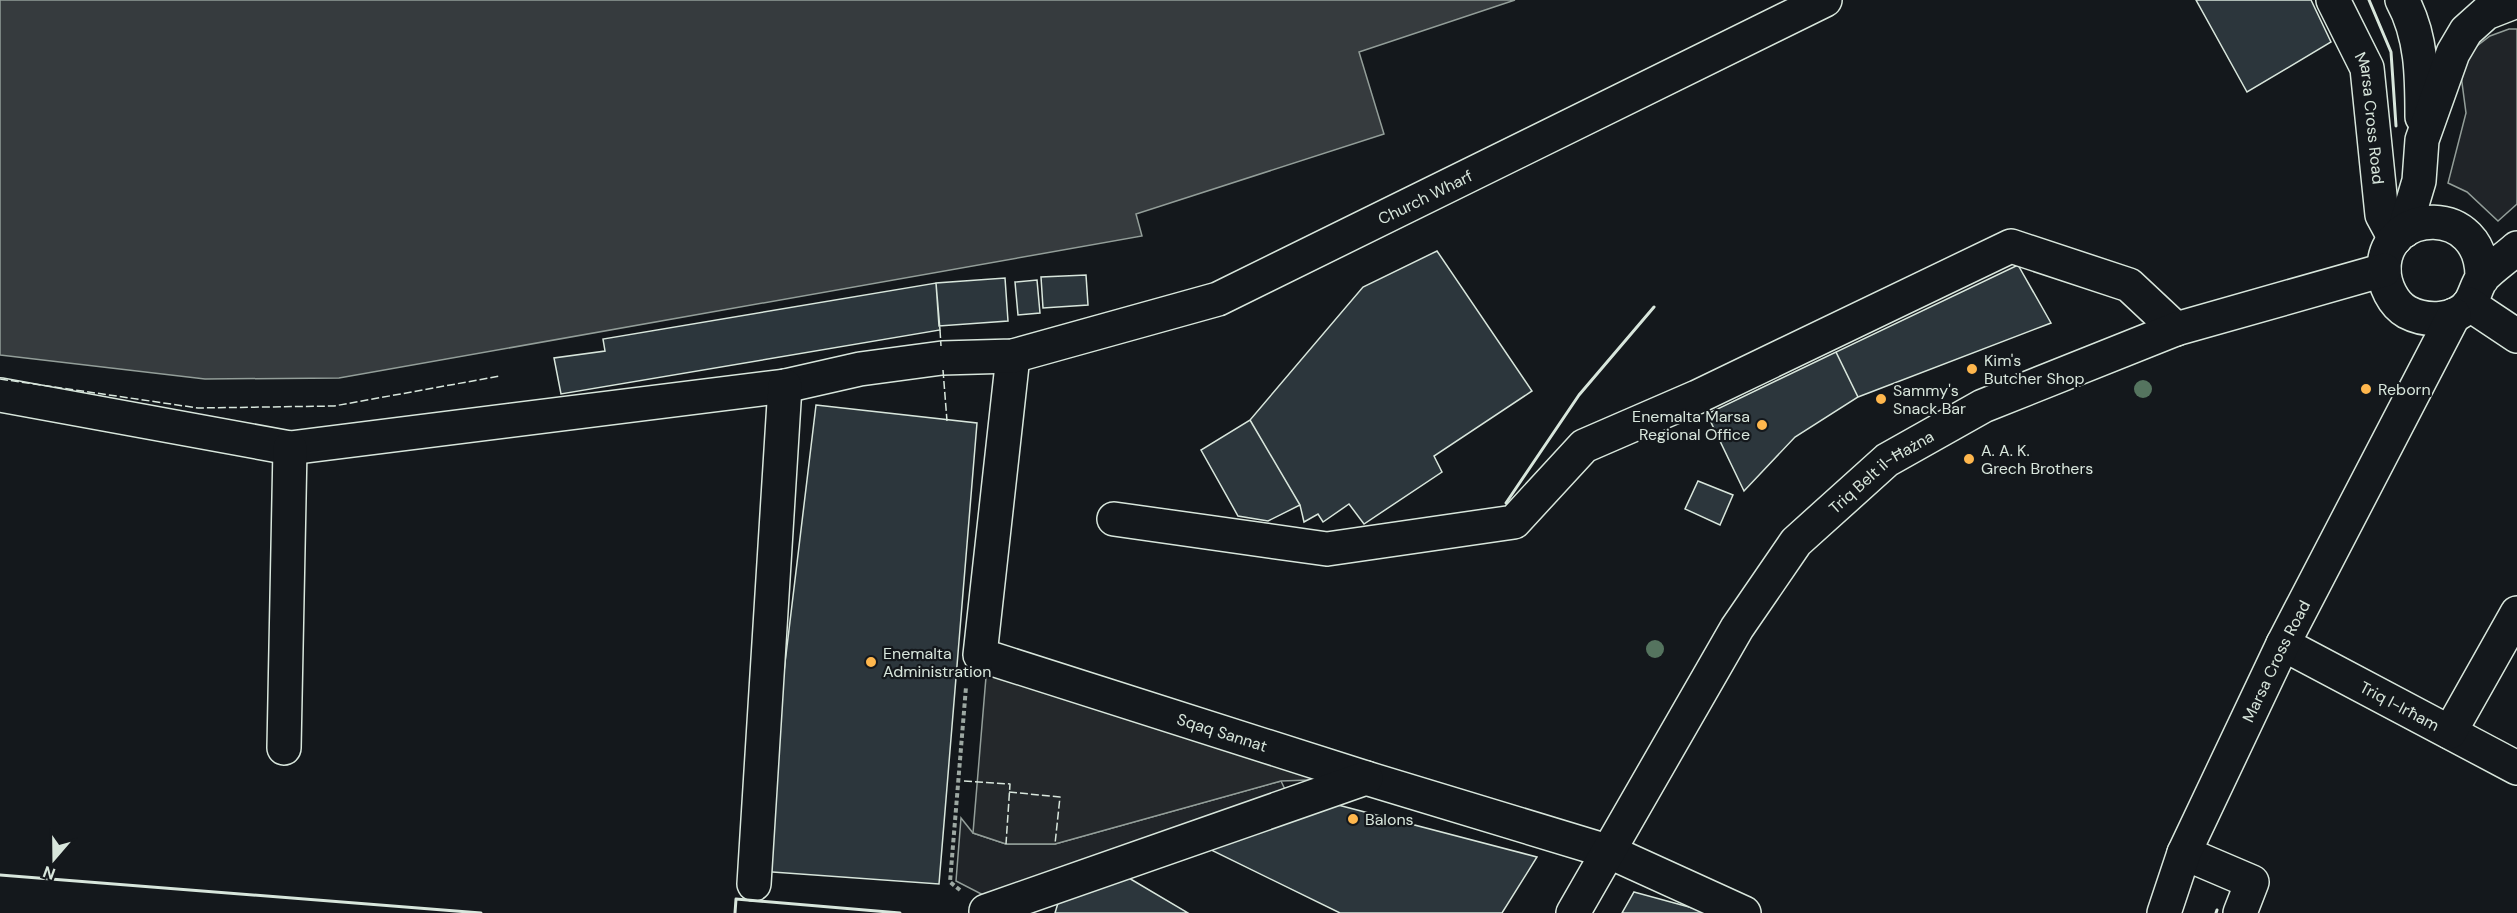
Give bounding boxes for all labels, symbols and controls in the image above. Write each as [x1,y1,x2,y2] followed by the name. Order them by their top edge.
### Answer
[2350,48,2389,185] street label: Marsa Cross Road
[1374,165,1476,229] street label: Church Wharf
[1984,350,2084,389] place label: Kim's Butcher Shop
[1965,362,1979,376] marker: Kim's Butcher Shop
[2378,379,2431,400] place label: Reborn
[1893,380,1966,419] place label: Sammy's Snack Bar
[2359,382,2373,396] marker: Reborn
[1874,392,1888,406] marker: Sammy's Snack Bar
[1632,406,1750,445] place label: Enemalta Marsa Regional Office
[1755,418,1769,432] marker: Enemalta Marsa Regional Office
[1824,425,1937,518] street label: Triq Belt il-Ħażna
[1981,440,2093,479] place label: A. A. K. Grech Brothers
[1962,452,1976,466] marker: A. A. K. Grech Brothers
[2237,596,2315,726] street label: Marsa Cross Road
[883,643,991,682] place label: Enemalta Administration
[864,655,878,669] marker: Enemalta Administration
[2356,676,2443,735] street label: Triq l-Irħam
[1174,708,1270,756] street label: Sqaq Sannat
[1365,809,1414,830] place label: Balons
[1346,812,1360,826] marker: Balons
[24,829,84,889] north arrow
[40,861,58,884] text: N

